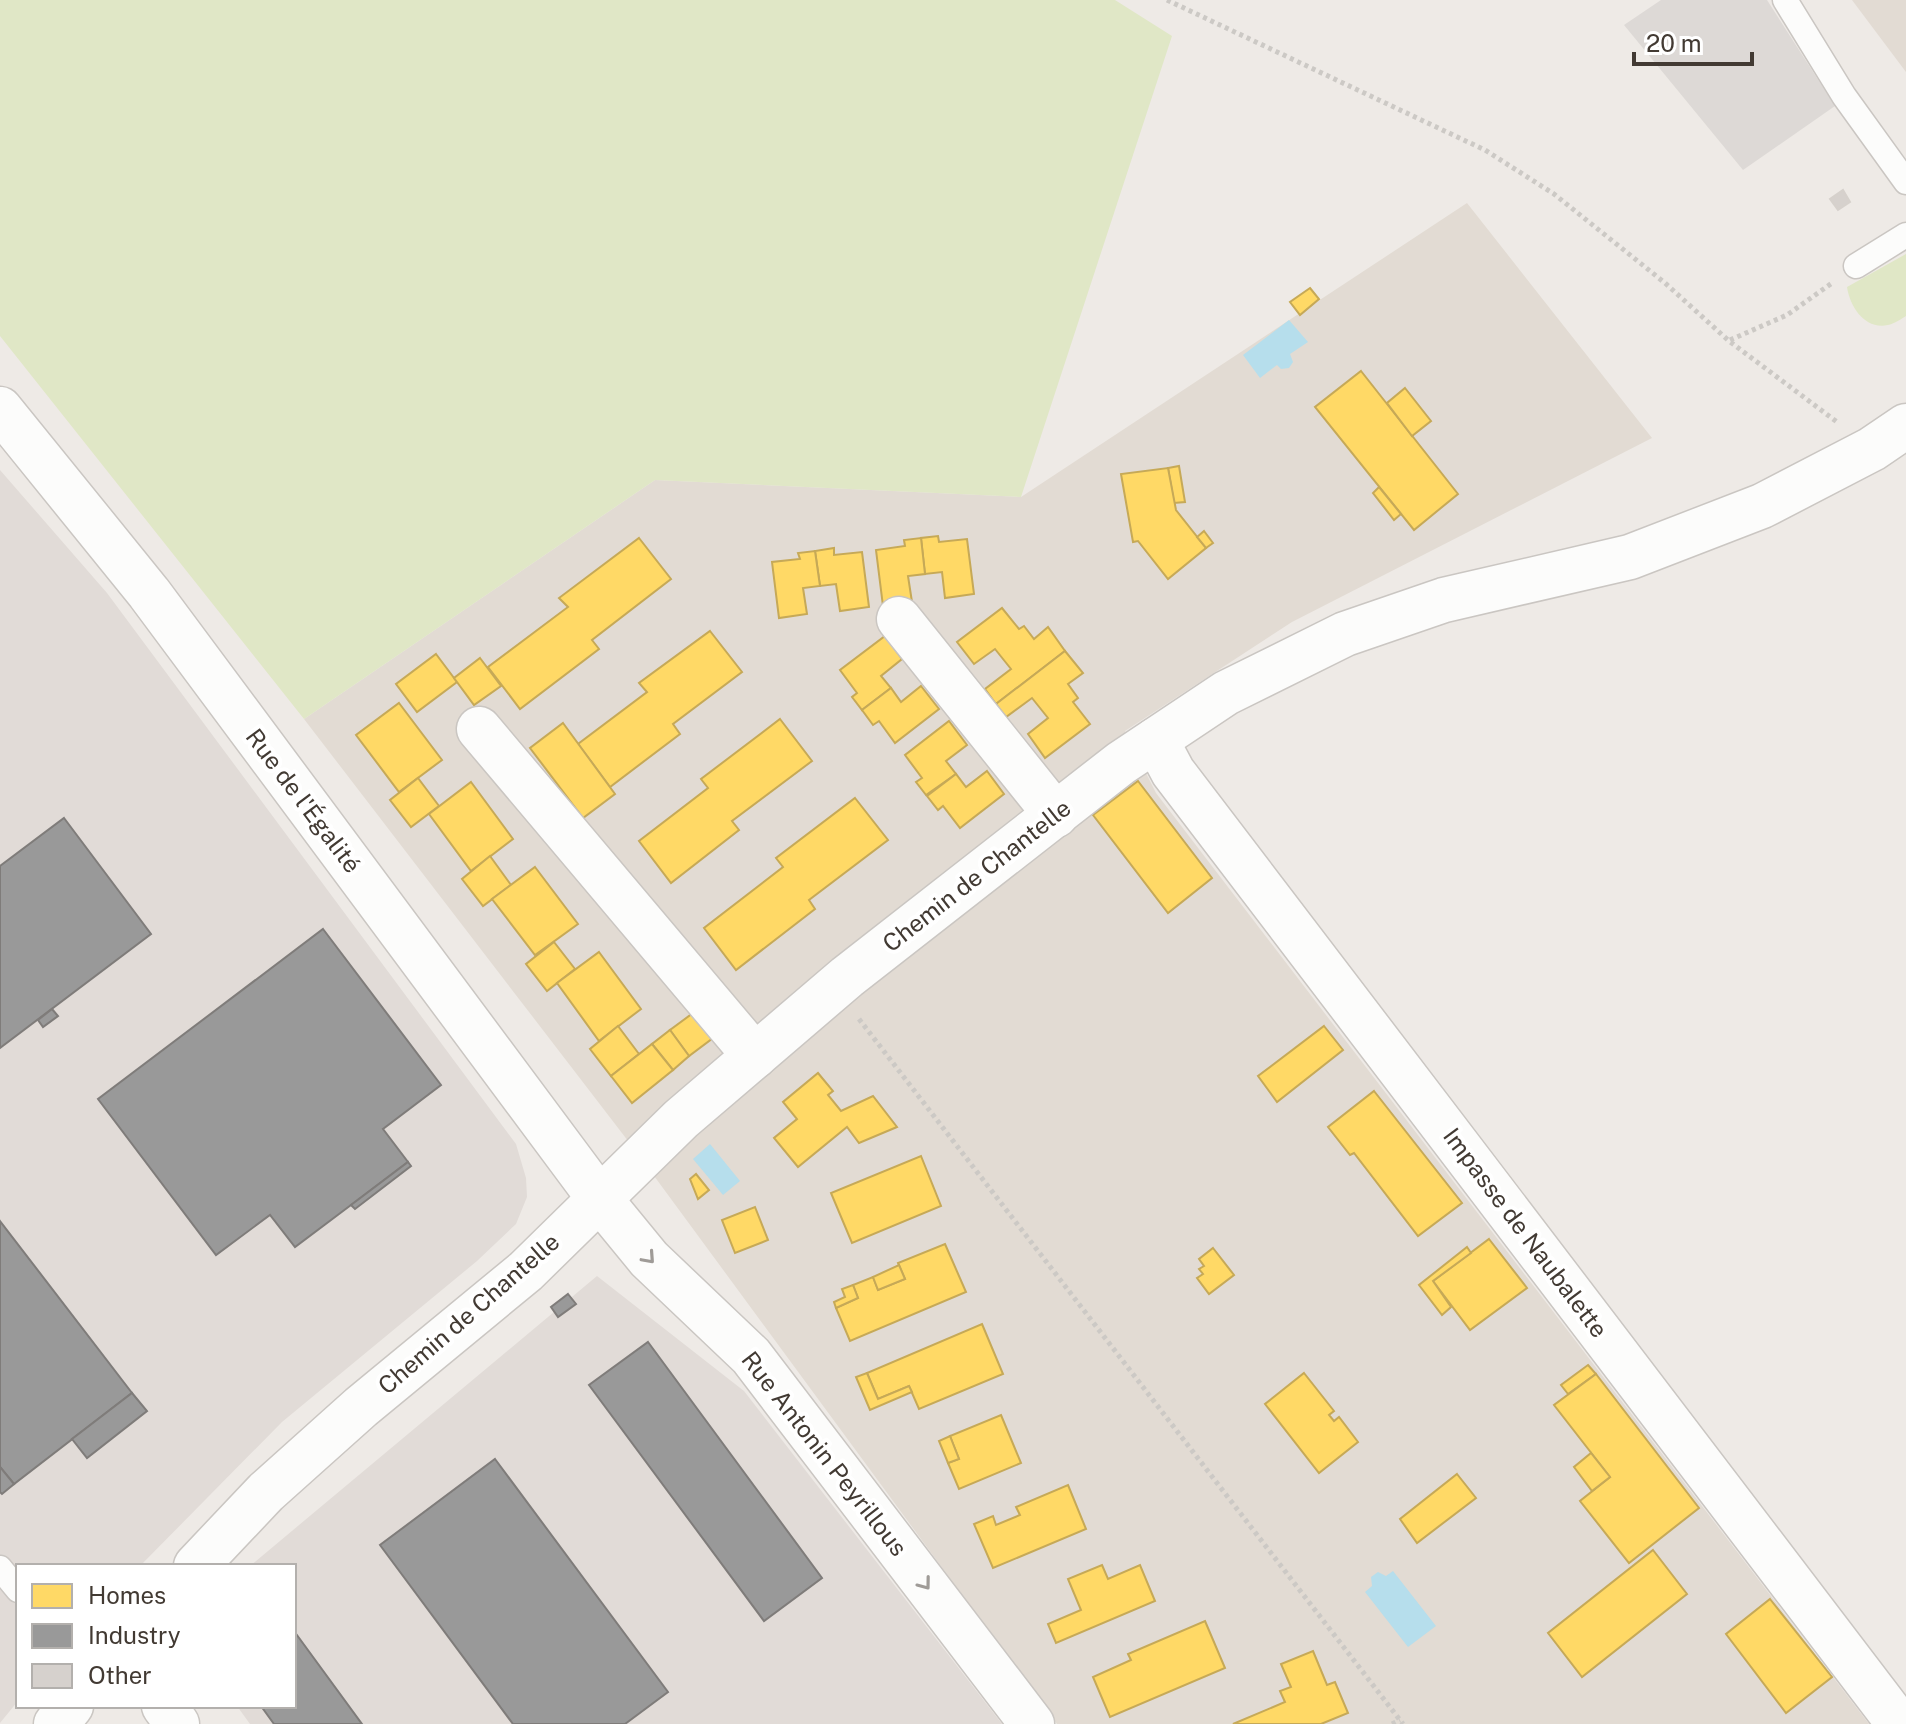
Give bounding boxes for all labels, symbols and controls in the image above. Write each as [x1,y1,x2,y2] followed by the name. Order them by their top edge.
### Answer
[1634,16,1752,66] scale bar
[1646,29,1702,57] text: 20 m
[241,723,367,878] street label: Rue de l'Égalité
[877,793,1076,957] street label: Chemin de Chantelle
[1438,1122,1614,1343] street label: Impasse de Naubalette
[372,1227,565,1399] street label: Chemin de Chantelle
[639,1249,654,1263] one-way arrow
[736,1346,913,1561] street label: Rue Antonin Peyrillous
[16,1564,296,1708] legend
[915,1575,929,1589] one-way arrow
[88,1581,166,1609] text: Homes
[88,1621,181,1649] text: Industry
[88,1661,152,1689] text: Other

